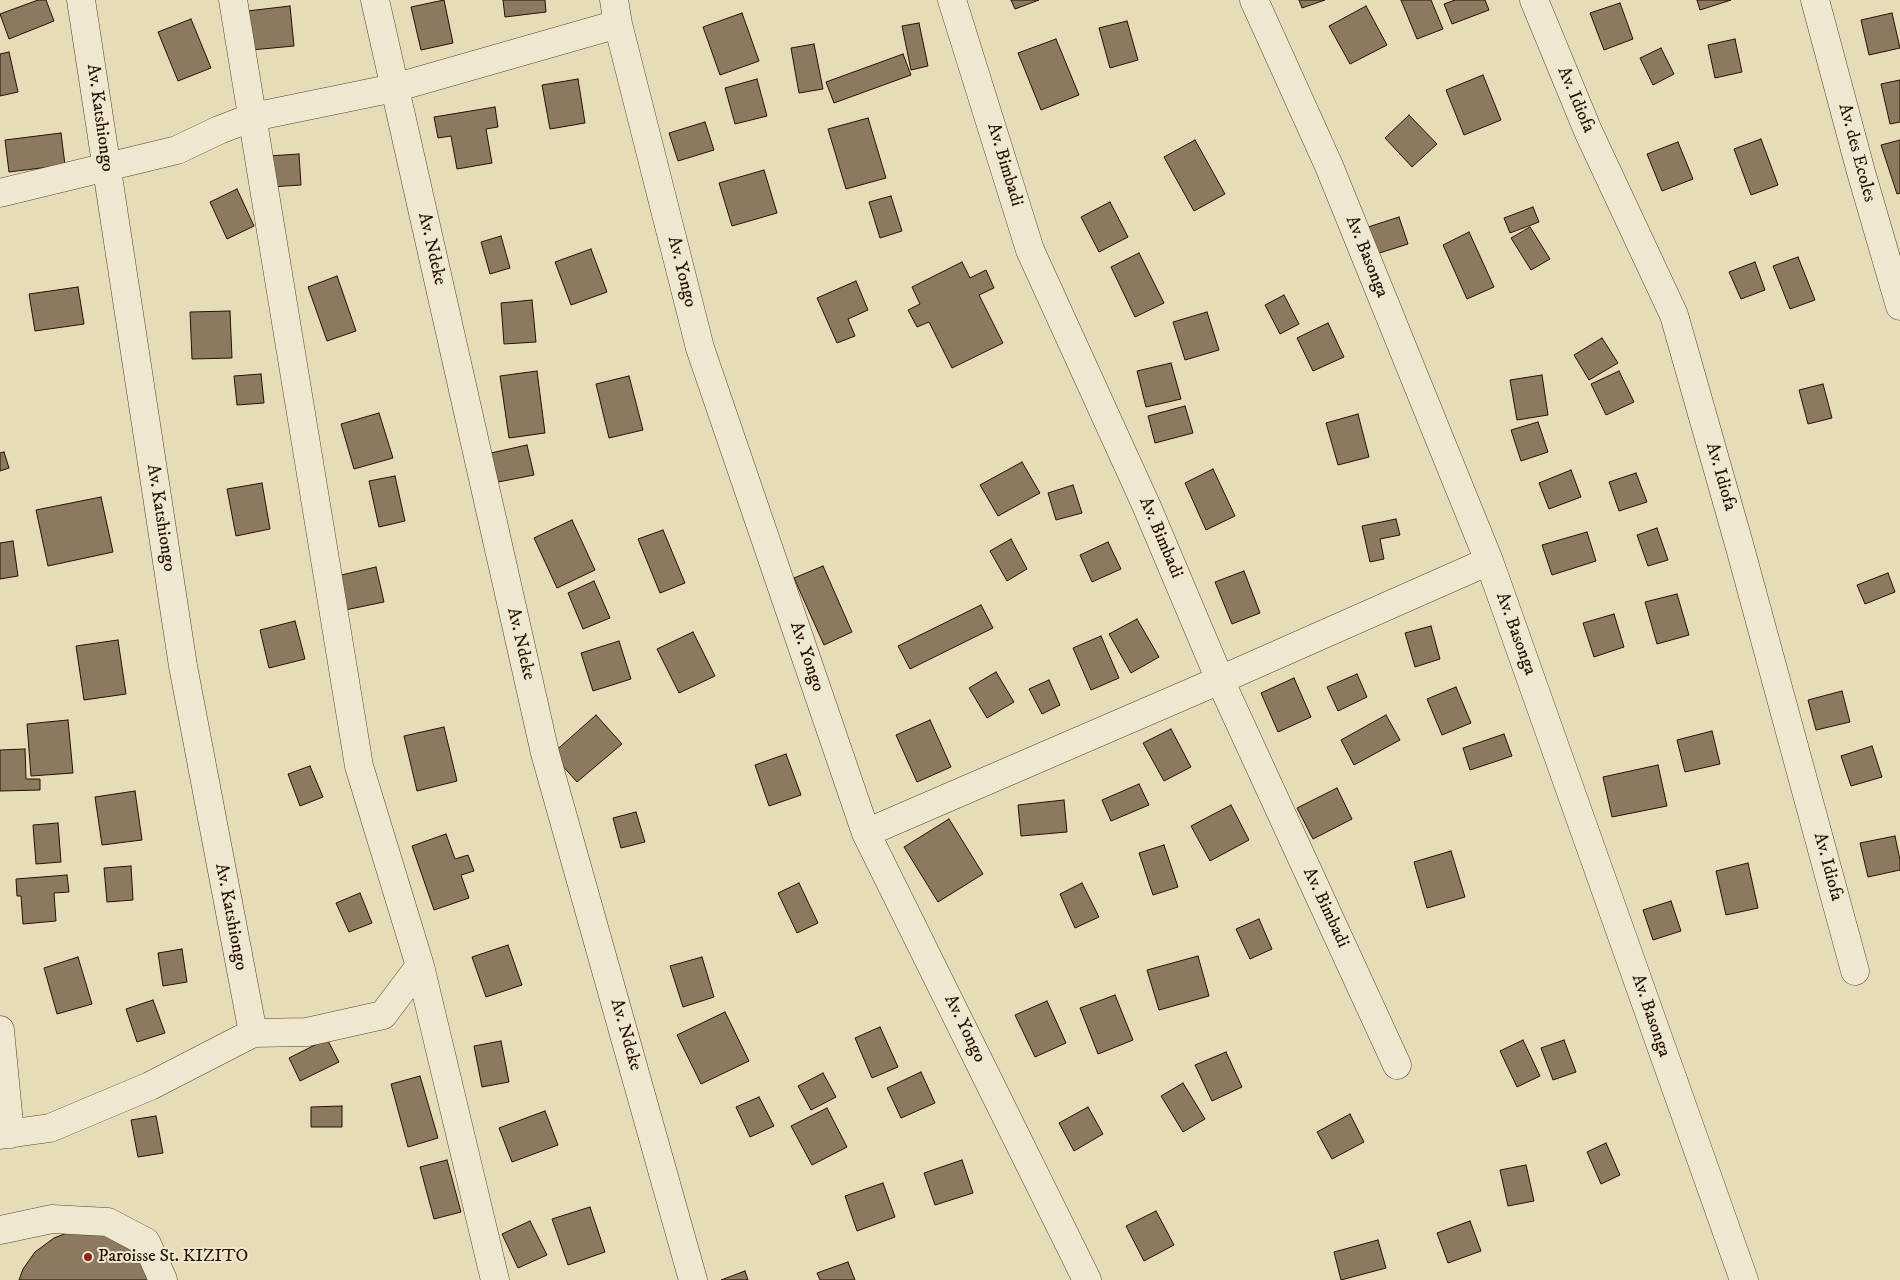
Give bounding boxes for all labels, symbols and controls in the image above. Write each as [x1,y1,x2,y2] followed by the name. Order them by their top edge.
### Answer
[81,63,117,173] street label: Av. Katshiongo
[1551,64,1599,136] street label: Av. Idiofa
[1833,101,1879,205] street label: Av. des Ecoles
[981,121,1027,209] street label: Av. Bimbadi
[412,211,450,287] street label: Av. Ndeke
[1340,213,1392,301] street label: Av. Basonga
[662,234,700,310] street label: Av. Yongo
[1700,441,1740,513] street label: Av. Idiofa
[141,463,179,573] street label: Av. Katshiongo
[1133,494,1187,582] street label: Av. Bimbadi
[1490,590,1540,678] street label: Av. Basonga
[501,606,539,682] street label: Av. Ndeke
[784,619,828,695] street label: Av. Yongo
[1808,831,1846,903] street label: Av. Idiofa
[209,862,251,972] street label: Av. Katshiongo
[1297,865,1353,951] street label: Av. Bimbadi
[1626,972,1674,1060] street label: Av. Basonga
[938,992,990,1066] street label: Av. Yongo
[604,997,646,1073] street label: Av. Ndeke
[98,1246,248,1268] place label: Paroisse St. KIZITO
[82,1251,94,1263] marker: Paroisse St. KIZITO

